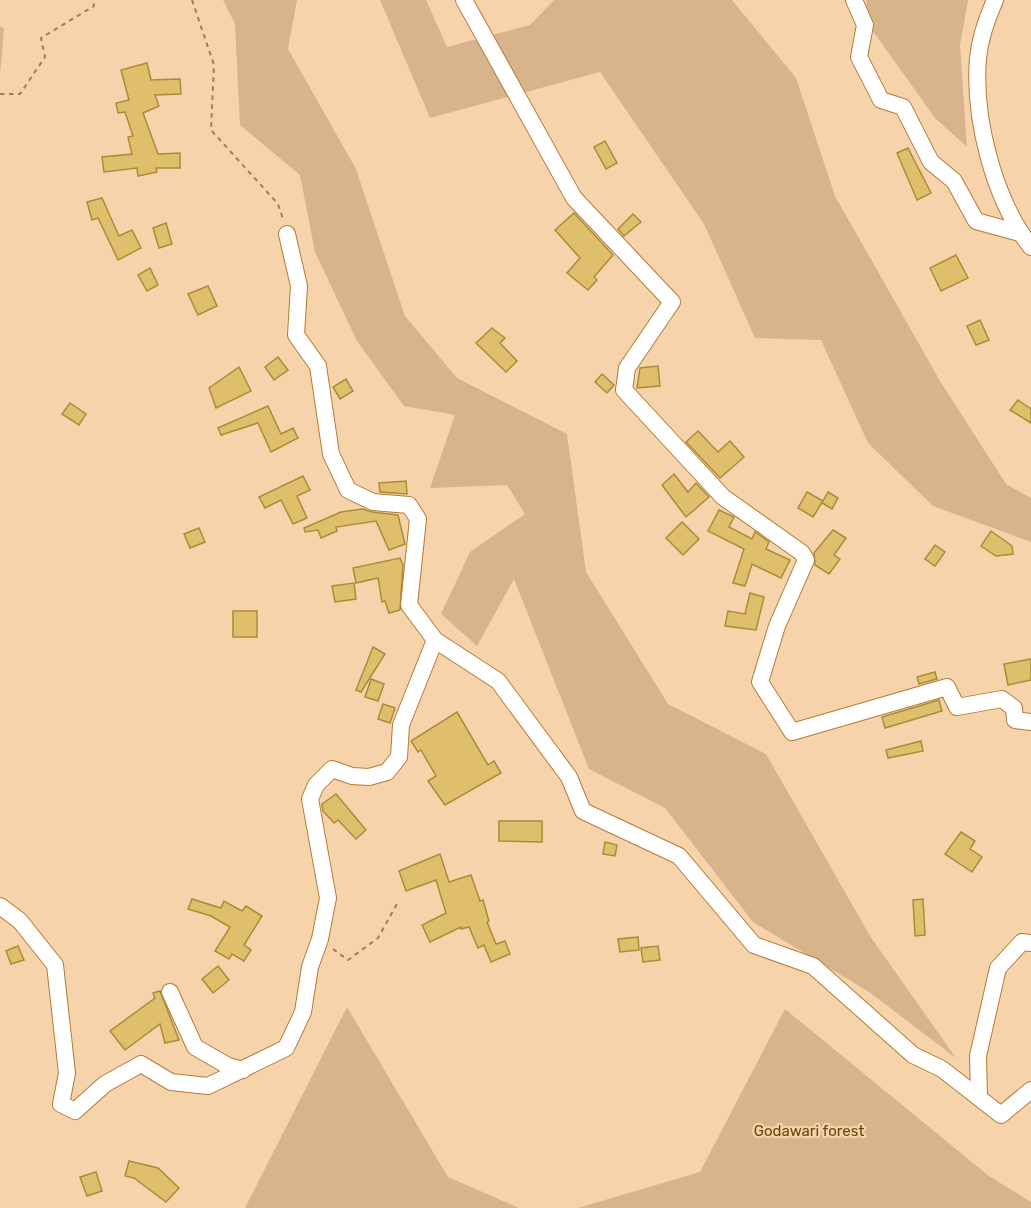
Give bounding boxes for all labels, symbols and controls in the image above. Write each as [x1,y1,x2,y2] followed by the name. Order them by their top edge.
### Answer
[754,1122,864,1140] park label: Godawari forest

